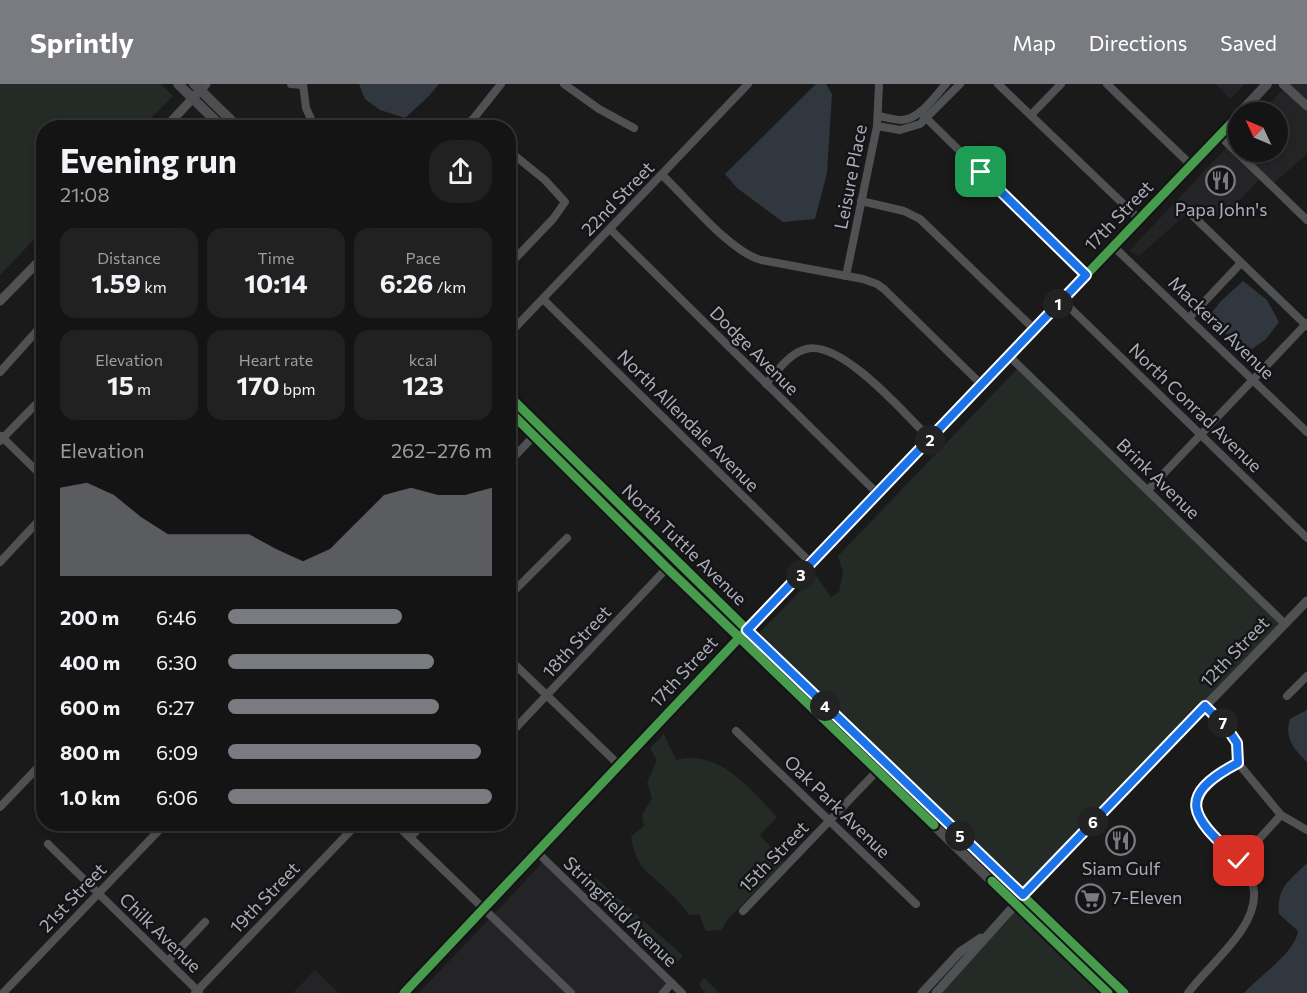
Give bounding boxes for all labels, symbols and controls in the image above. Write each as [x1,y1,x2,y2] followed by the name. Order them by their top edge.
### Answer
[30,25,134,59] text: Sprintly
[1013,30,1056,55] text: Map
[1089,30,1187,55] text: Directions
[1220,30,1277,55] text: Saved
[1228,102,1288,162] north arrow
[1228,102,1288,162] map controls
[829,123,871,231] street label: Leisure Place
[60,139,237,180] text: Evening run
[429,140,492,203] button: share
[955,146,1006,197] pin
[964,155,997,188] icon: arrive
[576,156,658,240] street label: 22nd Street
[1205,165,1237,197] restaurant icon: Papa John's
[1079,176,1157,255] street label: 17th Street
[60,182,110,206] text: 21:08
[1175,198,1267,220] place label: Papa John's
[97,248,161,267] text: Distance
[258,248,294,267] text: Time
[406,248,440,267] text: Pace
[91,267,141,298] text: 1.59
[244,267,308,298] text: 10:14
[380,267,433,298] text: 6:26
[1164,271,1279,383] street label: Mackeral Avenue
[141,277,167,296] text: km
[433,277,466,296] text: /km
[1043,289,1073,319] pin: 1
[1054,294,1062,313] text: 1
[706,301,804,399] street label: Dodge Avenue
[1125,338,1267,476] street label: North Conrad Avenue
[613,345,764,496] street label: North Allendale Avenue
[95,350,163,369] text: Elevation
[239,350,313,369] text: Heart rate
[409,350,437,369] text: kcal
[107,369,134,400] text: 15
[236,369,280,400] text: 170
[402,369,444,400] text: 123
[134,379,151,398] text: m
[280,379,316,398] text: bpm
[915,425,945,455] pin: 2
[925,430,935,449] text: 2
[1113,433,1205,523] street label: Brink Avenue
[60,438,145,462] text: Elevation
[391,438,492,462] text: 262–276 m
[618,479,752,610] street label: North Tuttle Avenue
[786,560,816,590] pin: 3
[796,565,806,584] text: 3
[537,601,615,682] street label: 18th Street
[60,605,119,629] text: 200 m
[156,605,197,629] text: 6:46
[1195,611,1273,691] street label: 12th Street
[645,631,722,711] street label: 17th Street
[60,650,120,674] text: 400 m
[156,650,197,674] text: 6:30
[810,691,840,721] pin: 4
[60,695,120,719] text: 600 m
[156,695,194,719] text: 6:27
[820,696,830,715] text: 4
[1208,708,1238,738] pin: 7
[1219,713,1227,732] text: 7
[60,740,120,764] text: 800 m
[156,740,198,764] text: 6:09
[780,750,895,862] street label: Oak Park Avenue
[60,785,120,809] text: 1.0 km
[156,785,198,809] text: 6:06
[1078,807,1108,837] pin: 6
[1088,812,1098,831] text: 6
[734,816,812,896] street label: 15th Street
[945,821,975,851] pin: 5
[1105,824,1137,856] restaurant icon: Siam Gulf
[955,826,965,845] text: 5
[1213,835,1264,886] pin
[1222,844,1255,877] icon: check
[559,852,682,971] street label: Stringfield Avenue
[225,857,304,938] street label: 19th Street
[1082,857,1161,879] place label: Siam Gulf
[34,858,111,936] street label: 21st Street
[1075,882,1107,914] supermarket icon: 7-Eleven
[1112,886,1182,908] place label: 7-Eleven
[115,888,206,977] street label: Chilk Avenue

